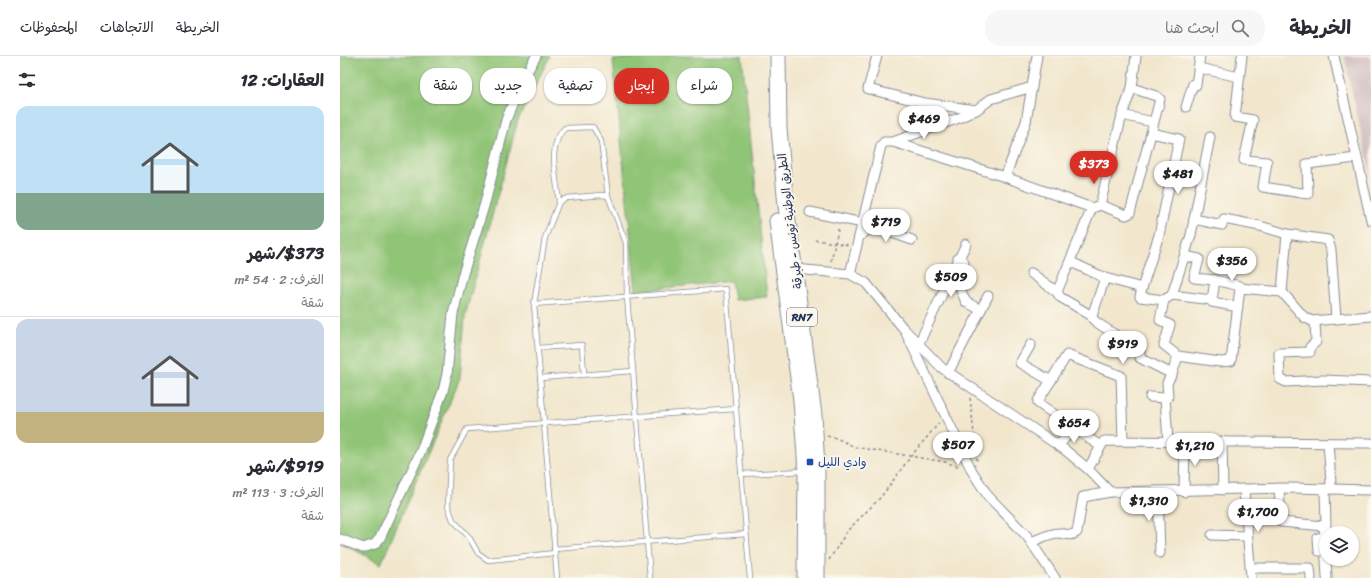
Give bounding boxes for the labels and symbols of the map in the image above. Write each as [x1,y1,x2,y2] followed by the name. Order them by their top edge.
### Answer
[900,106,948,140] pin: $469
[1070,151,1118,185] pin: $373
[771,152,809,290] street label: الطريق الوطنية تونس - طبرقة
[1154,161,1202,195] pin: $481
[862,209,910,243] pin: $719
[1208,248,1256,282] pin: $356
[927,264,975,298] pin: $509
[787,308,817,326] road number: RN7
[1099,331,1147,365] pin: $919
[1050,410,1098,444] pin: $654
[934,432,982,466] pin: $507
[1162,433,1228,467] pin: $1,210
[818,451,867,473] place label: وادي الليل
[805,457,815,467] marker: وادي الليل
[1116,488,1182,522] pin: $1,310
[1225,499,1291,533] pin: $1,700

